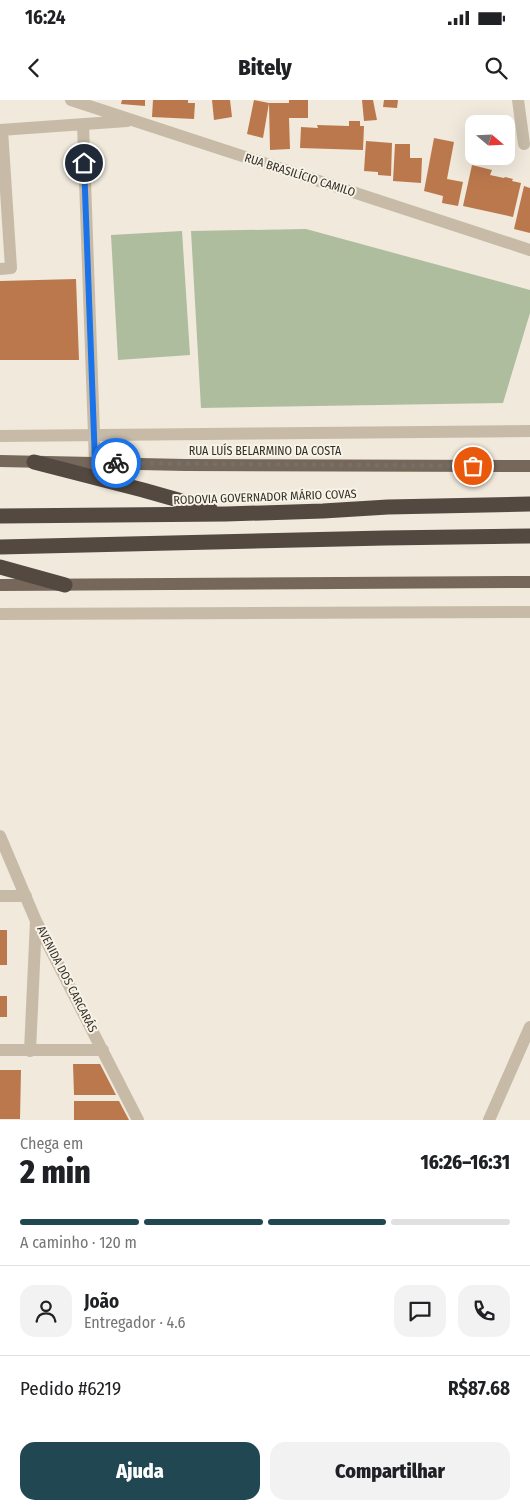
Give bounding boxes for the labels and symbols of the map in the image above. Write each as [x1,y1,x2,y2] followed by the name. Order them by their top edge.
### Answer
[465,115,515,165] north arrow
[63,142,105,184] pin
[243,150,357,200] street label: RUA BRASILÍCIO CAMILO
[91,438,141,488] courier
[189,443,342,458] street label: RUA LUÍS BELARMINO DA COSTA
[452,445,494,487] pin
[173,486,357,507] street label: RODOVIA GOVERNADOR MÁRIO COVAS
[34,923,101,1035] street label: AVENIDA DOS CARCARÁS

